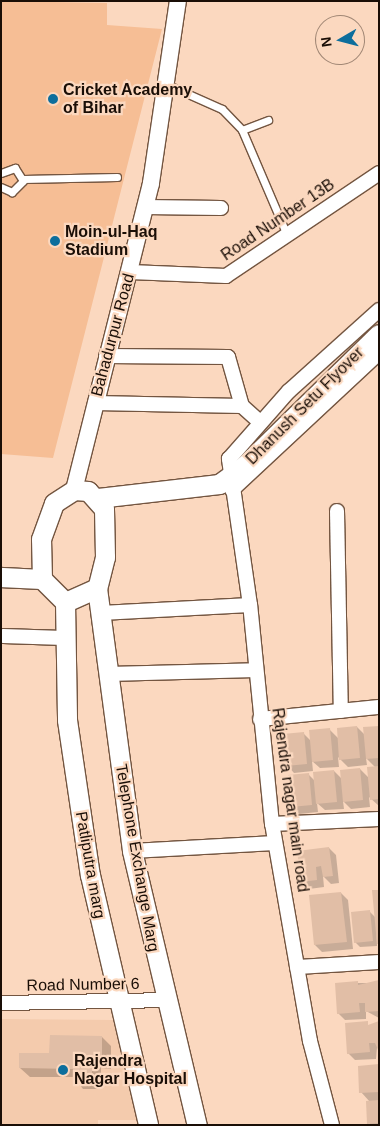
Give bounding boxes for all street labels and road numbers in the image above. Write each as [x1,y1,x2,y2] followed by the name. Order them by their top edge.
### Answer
[218,175,338,265] street label: Road Number 13B
[87,272,139,398] street label: Bahadurpur Road
[242,343,368,469] street label: Dhanush Setu Flyover
[268,707,312,893] street label: Rajendra nagar main road
[111,763,163,953] street label: Telephone Exchange Marg
[71,810,109,920] street label: Patliputra marg
[26,974,140,996] street label: Road Number 6

